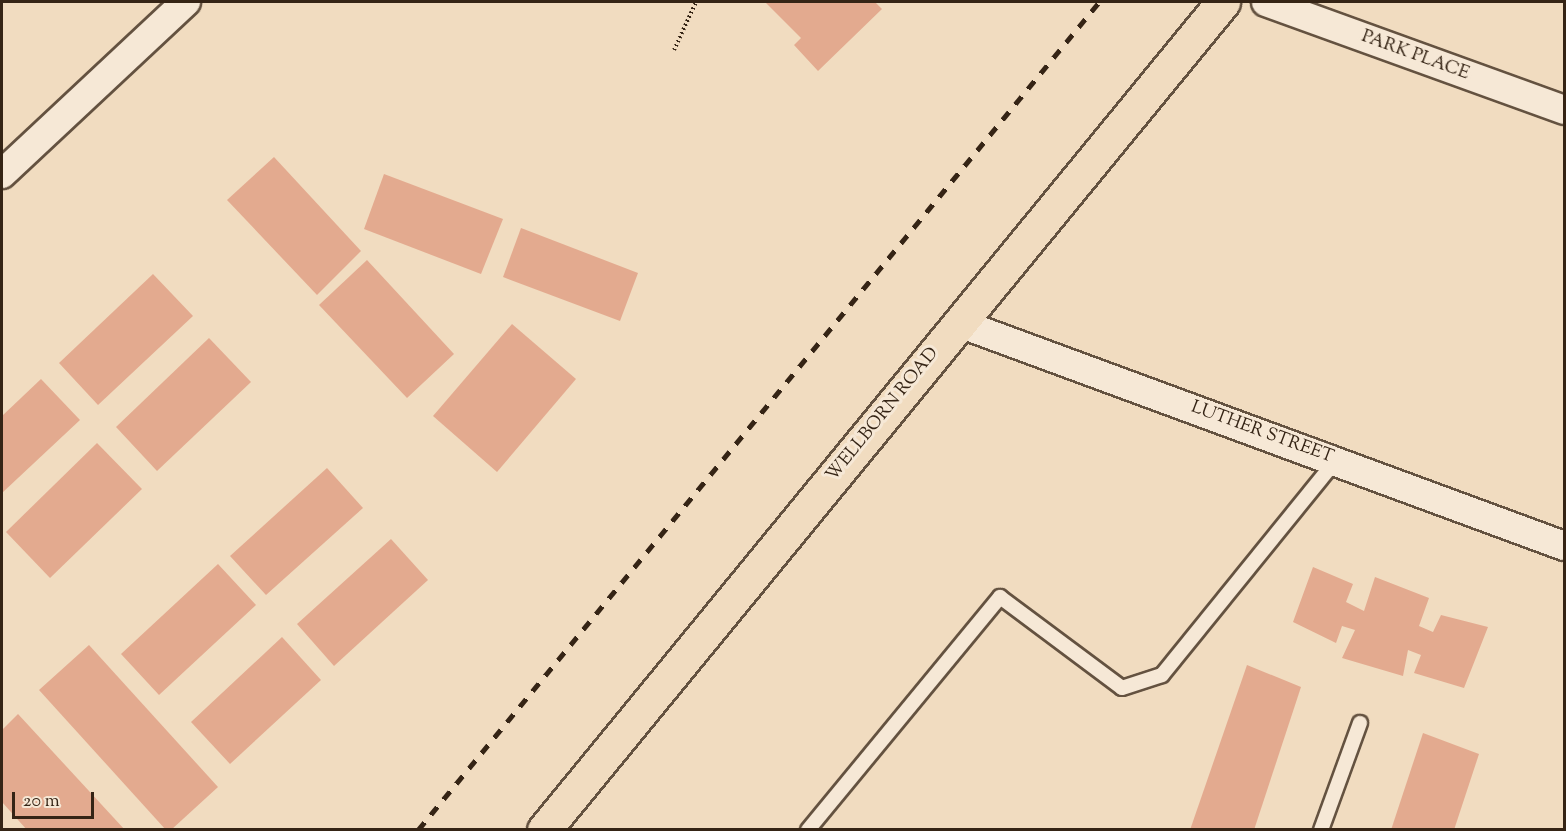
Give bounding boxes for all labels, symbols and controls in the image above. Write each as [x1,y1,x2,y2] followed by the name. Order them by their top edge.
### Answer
[1358,27,1472,85] street label: PARK PLACE
[822,344,944,486] street label: WELLBORN ROAD
[1188,397,1336,469] street label: LUTHER STREET
[15,780,98,818] scale bar
[23,789,60,815] text: 20 m

